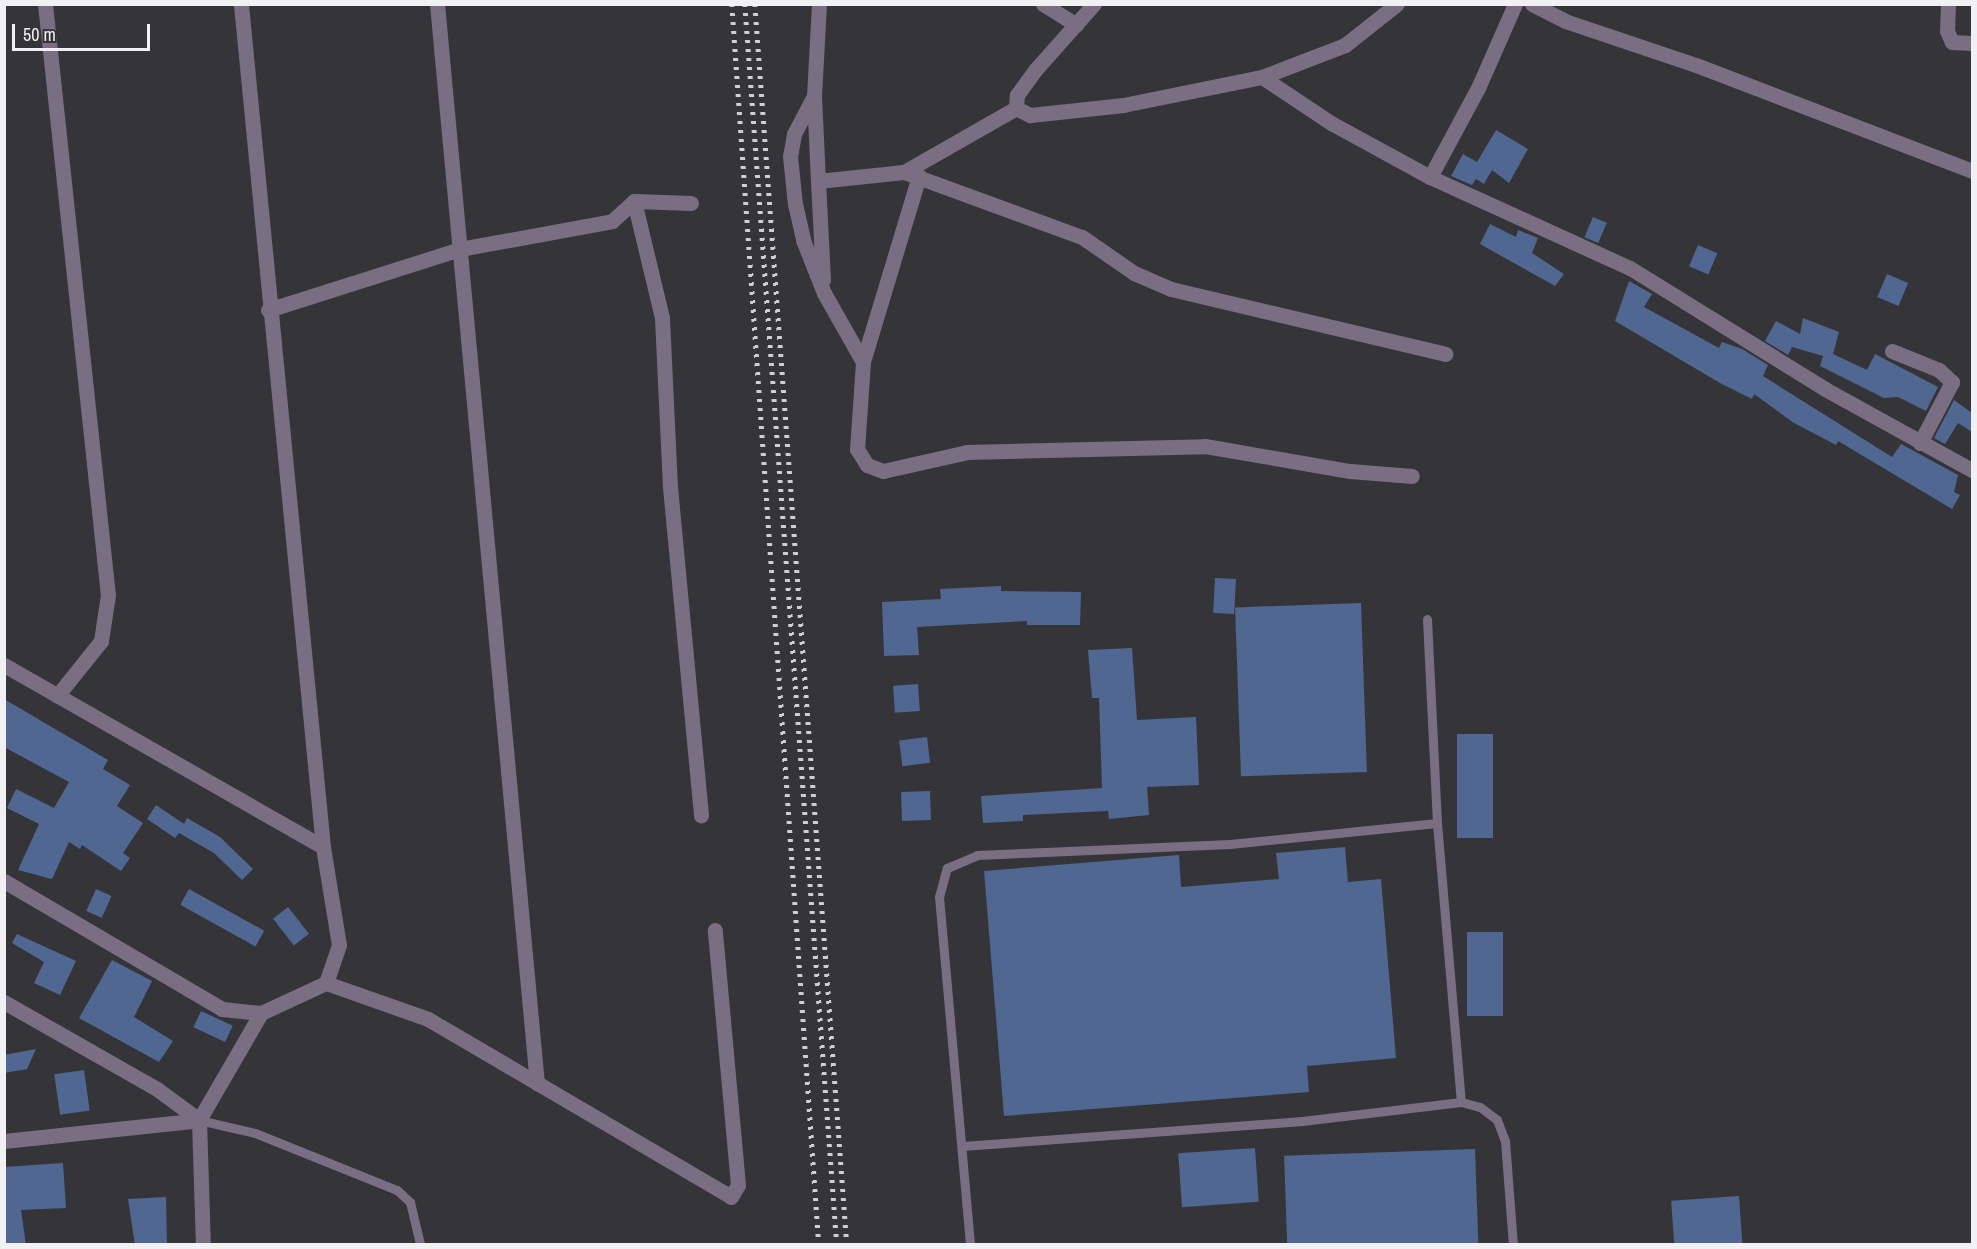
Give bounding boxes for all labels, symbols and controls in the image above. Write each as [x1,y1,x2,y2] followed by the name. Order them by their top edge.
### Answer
[15,12,153,50] scale bar
[23,22,56,47] text: 50 m

